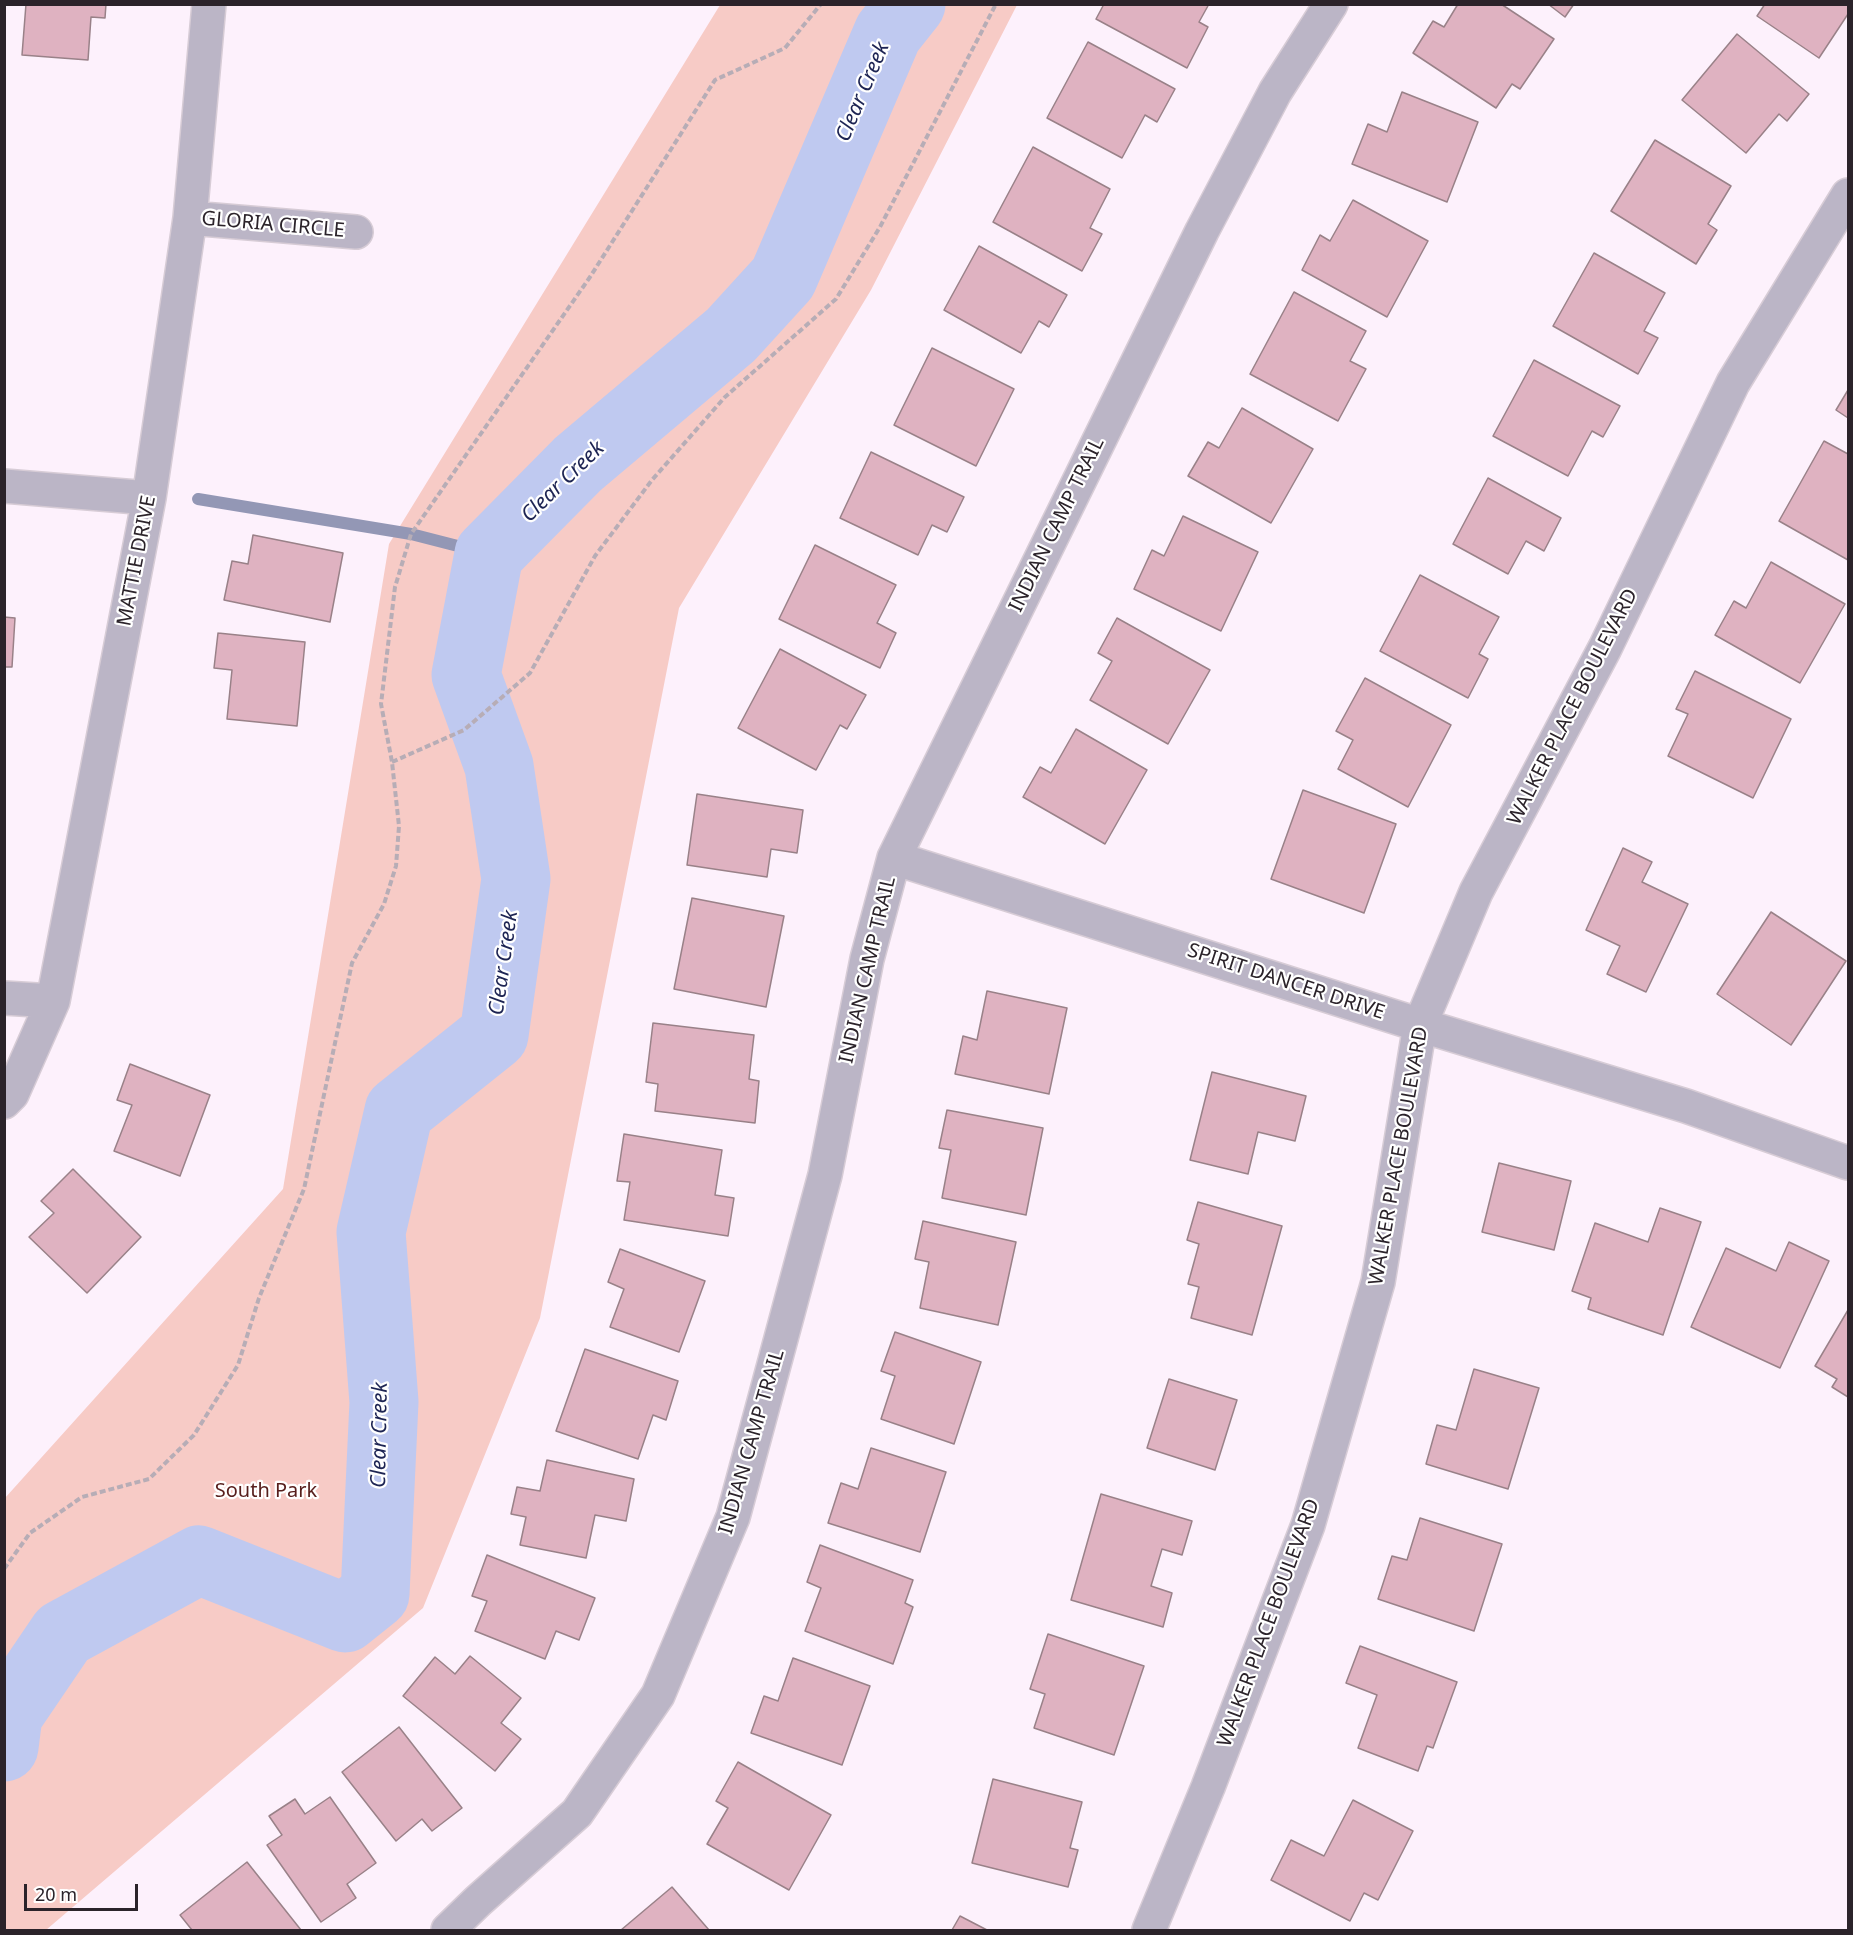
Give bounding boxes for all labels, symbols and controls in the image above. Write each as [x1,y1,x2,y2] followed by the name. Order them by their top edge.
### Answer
[831,38,895,146] water label: Clear Creek
[200,207,346,243] street label: GLORIA CIRCLE
[1004,434,1110,616] street label: INDIAN CAMP TRAIL
[516,436,610,528] water label: Clear Creek
[113,494,161,628] street label: MATTIE DRIVE
[1503,585,1643,829] street label: WALKER PLACE BOULEVARD
[835,874,901,1066] street label: INDIAN CAMP TRAIL
[484,909,524,1017] water label: Clear Creek
[1184,939,1388,1025] street label: SPIRIT DANCER DRIVE
[1364,1025,1434,1287] street label: WALKER PLACE BOULEVARD
[714,1347,790,1537] street label: INDIAN CAMP TRAIL
[366,1382,394,1488] water label: Clear Creek
[215,1479,317,1503] park label: South Park
[1213,1496,1325,1750] street label: WALKER PLACE BOULEVARD
[27,1872,141,1910] scale bar
[35,1882,77,1906] text: 20 m

